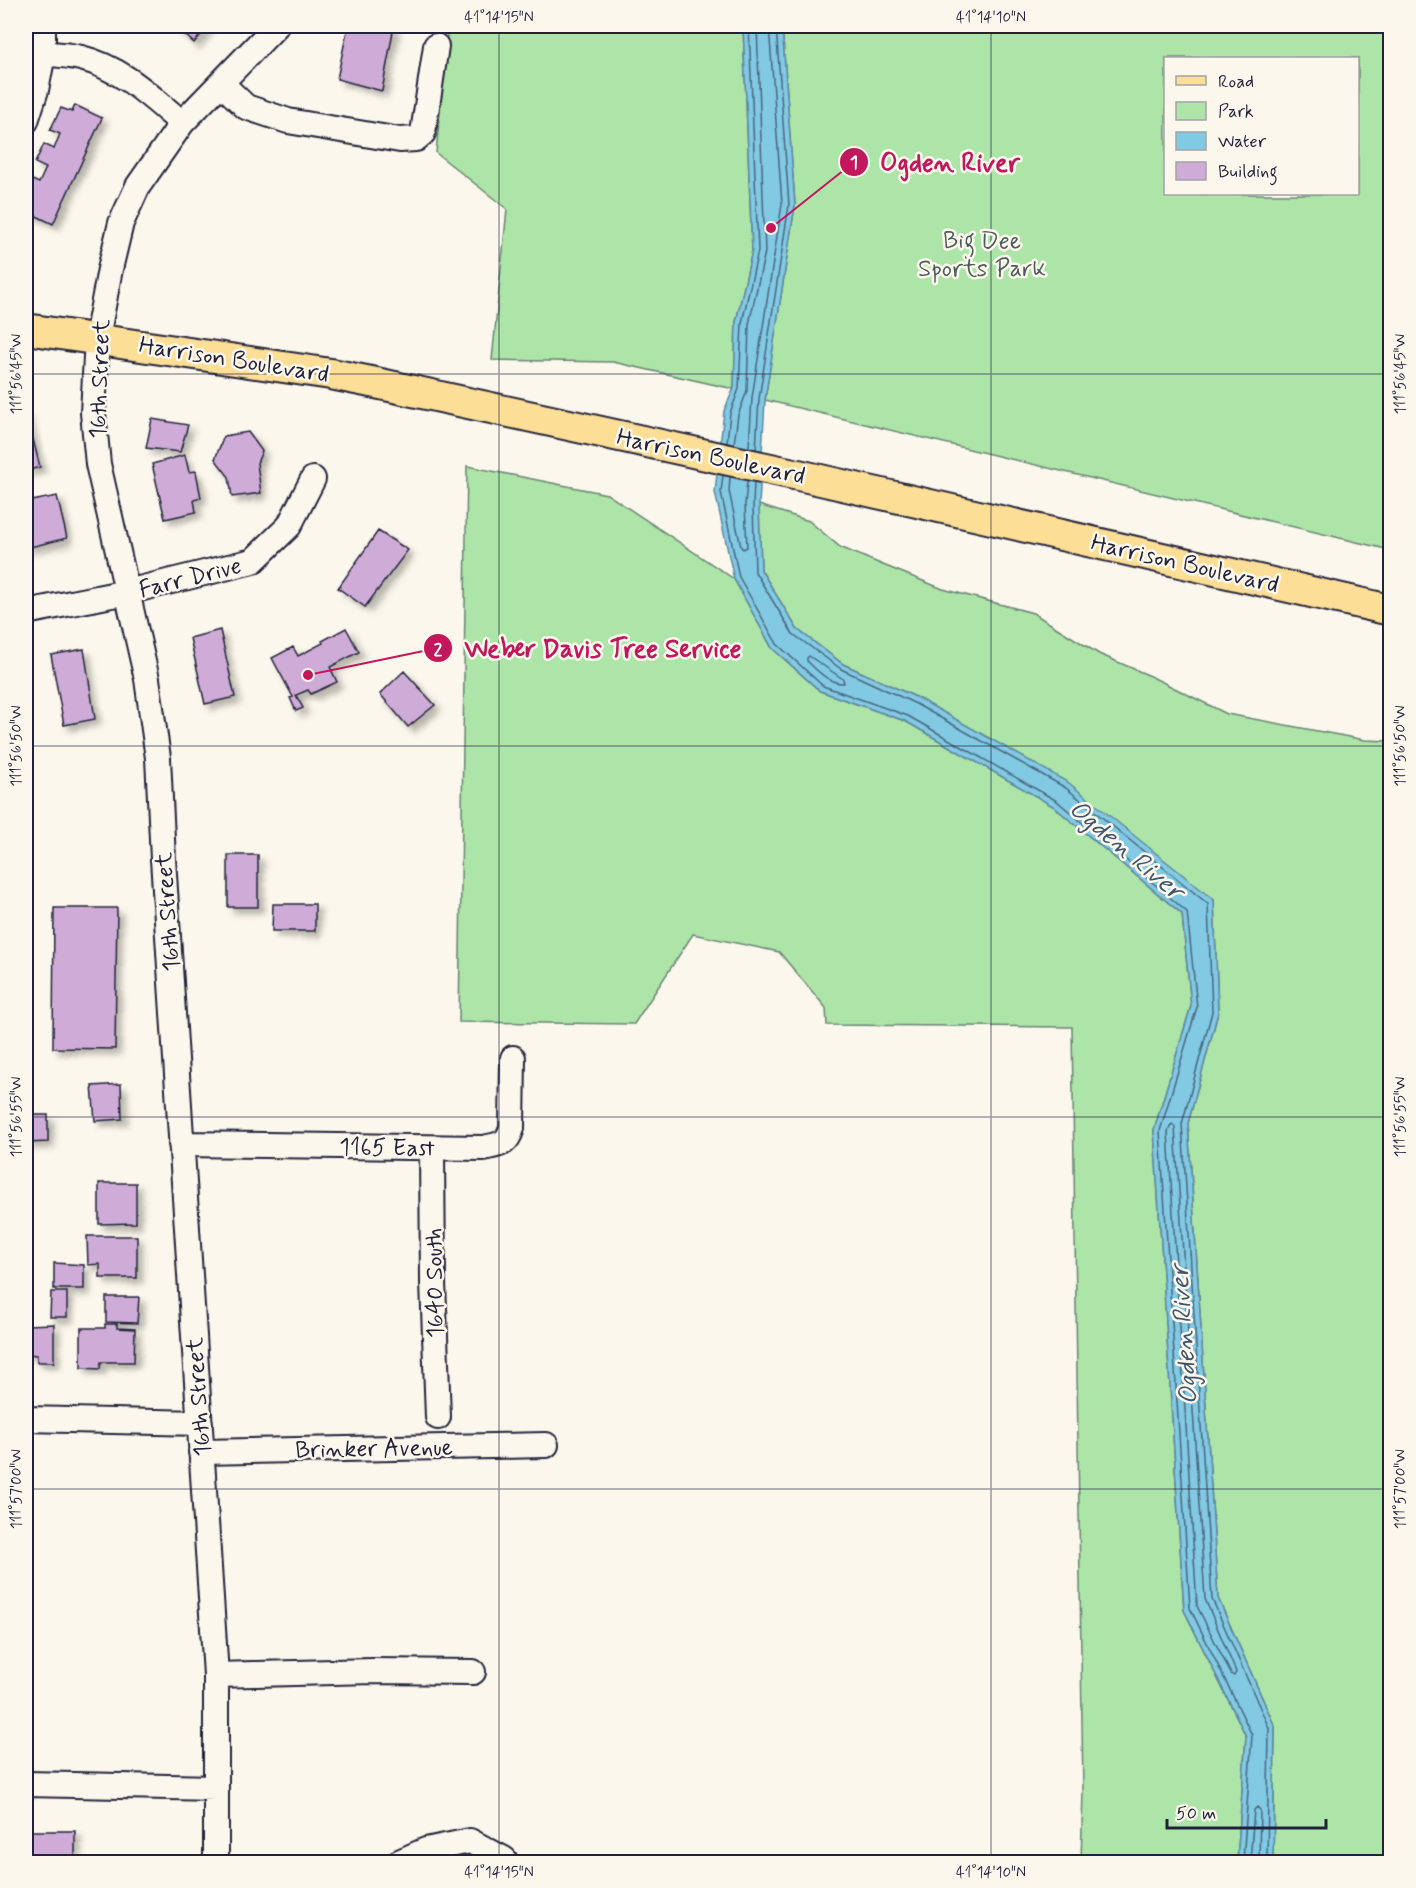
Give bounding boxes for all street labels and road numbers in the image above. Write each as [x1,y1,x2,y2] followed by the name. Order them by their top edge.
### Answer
[83,319,118,439] street label: 16th Street
[137,330,331,391] street label: Harrison Boulevard
[614,422,808,493] street label: Harrison Boulevard
[1088,528,1282,601] street label: Harrison Boulevard
[136,551,245,606] street label: Farr Drive
[149,851,188,973] street label: 16th Street
[339,1132,435,1165] street label: 1165 East
[419,1228,452,1338] street label: 1640 South
[180,1336,219,1458] street label: 16th Street
[295,1433,453,1466] street label: Brinker Avenue

